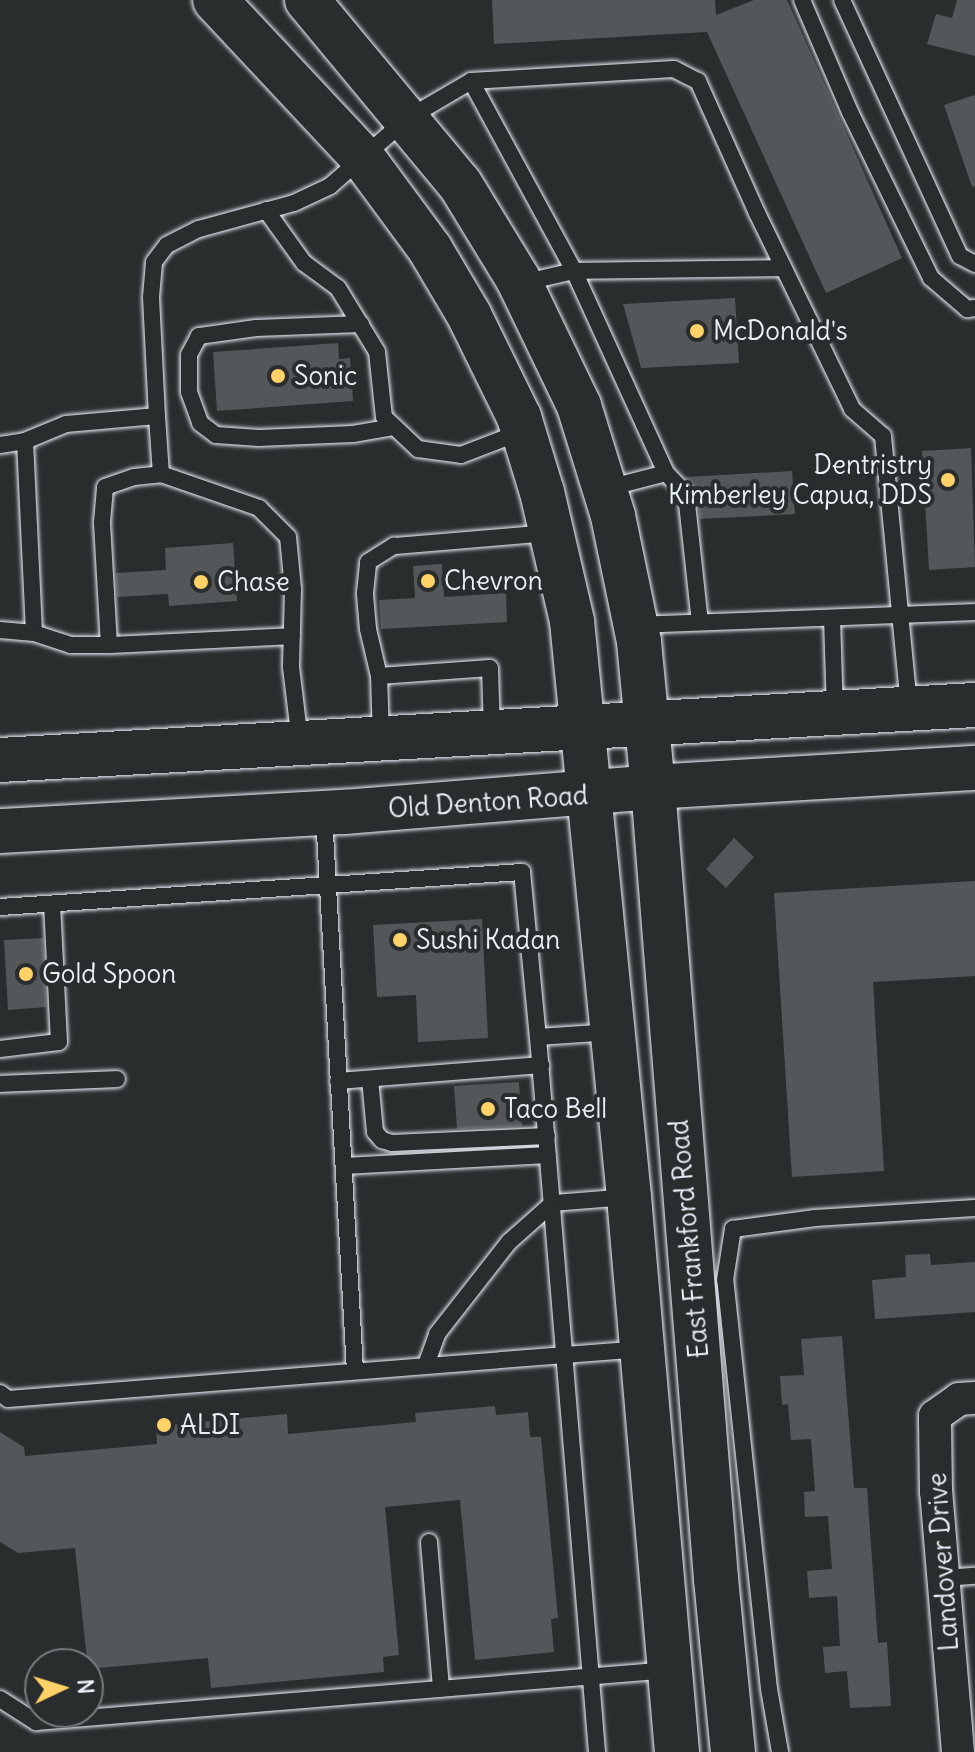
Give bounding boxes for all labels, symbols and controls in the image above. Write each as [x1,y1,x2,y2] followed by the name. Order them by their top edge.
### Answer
[713,315,848,347] place label: McDonald's
[688,322,706,340] marker: McDonald's
[294,360,357,392] place label: Sonic
[269,367,287,385] marker: Sonic
[668,449,932,510] place label: Dentristry Kimberley Capua, DDS
[939,471,957,489] marker: Dentristry Kimberley Capua, DDS
[444,565,543,597] place label: Chevron
[217,566,290,598] place label: Chase
[419,572,437,590] marker: Chevron
[192,573,210,591] marker: Chase
[387,779,589,825] street label: Old Denton Road
[416,924,560,956] place label: Sushi Kadan
[391,931,409,949] marker: Sushi Kadan
[42,958,176,990] place label: Gold Spoon
[17,965,35,983] marker: Gold Spoon
[504,1093,607,1125] place label: Taco Bell
[479,1100,497,1118] marker: Taco Bell
[663,1118,715,1360] street label: East Frankford Road
[180,1409,240,1441] place label: ALDI
[155,1416,173,1434] marker: ALDI
[921,1472,965,1652] street label: Landover Drive
[24,1648,104,1728] north arrow
[71,1678,100,1695] text: N

